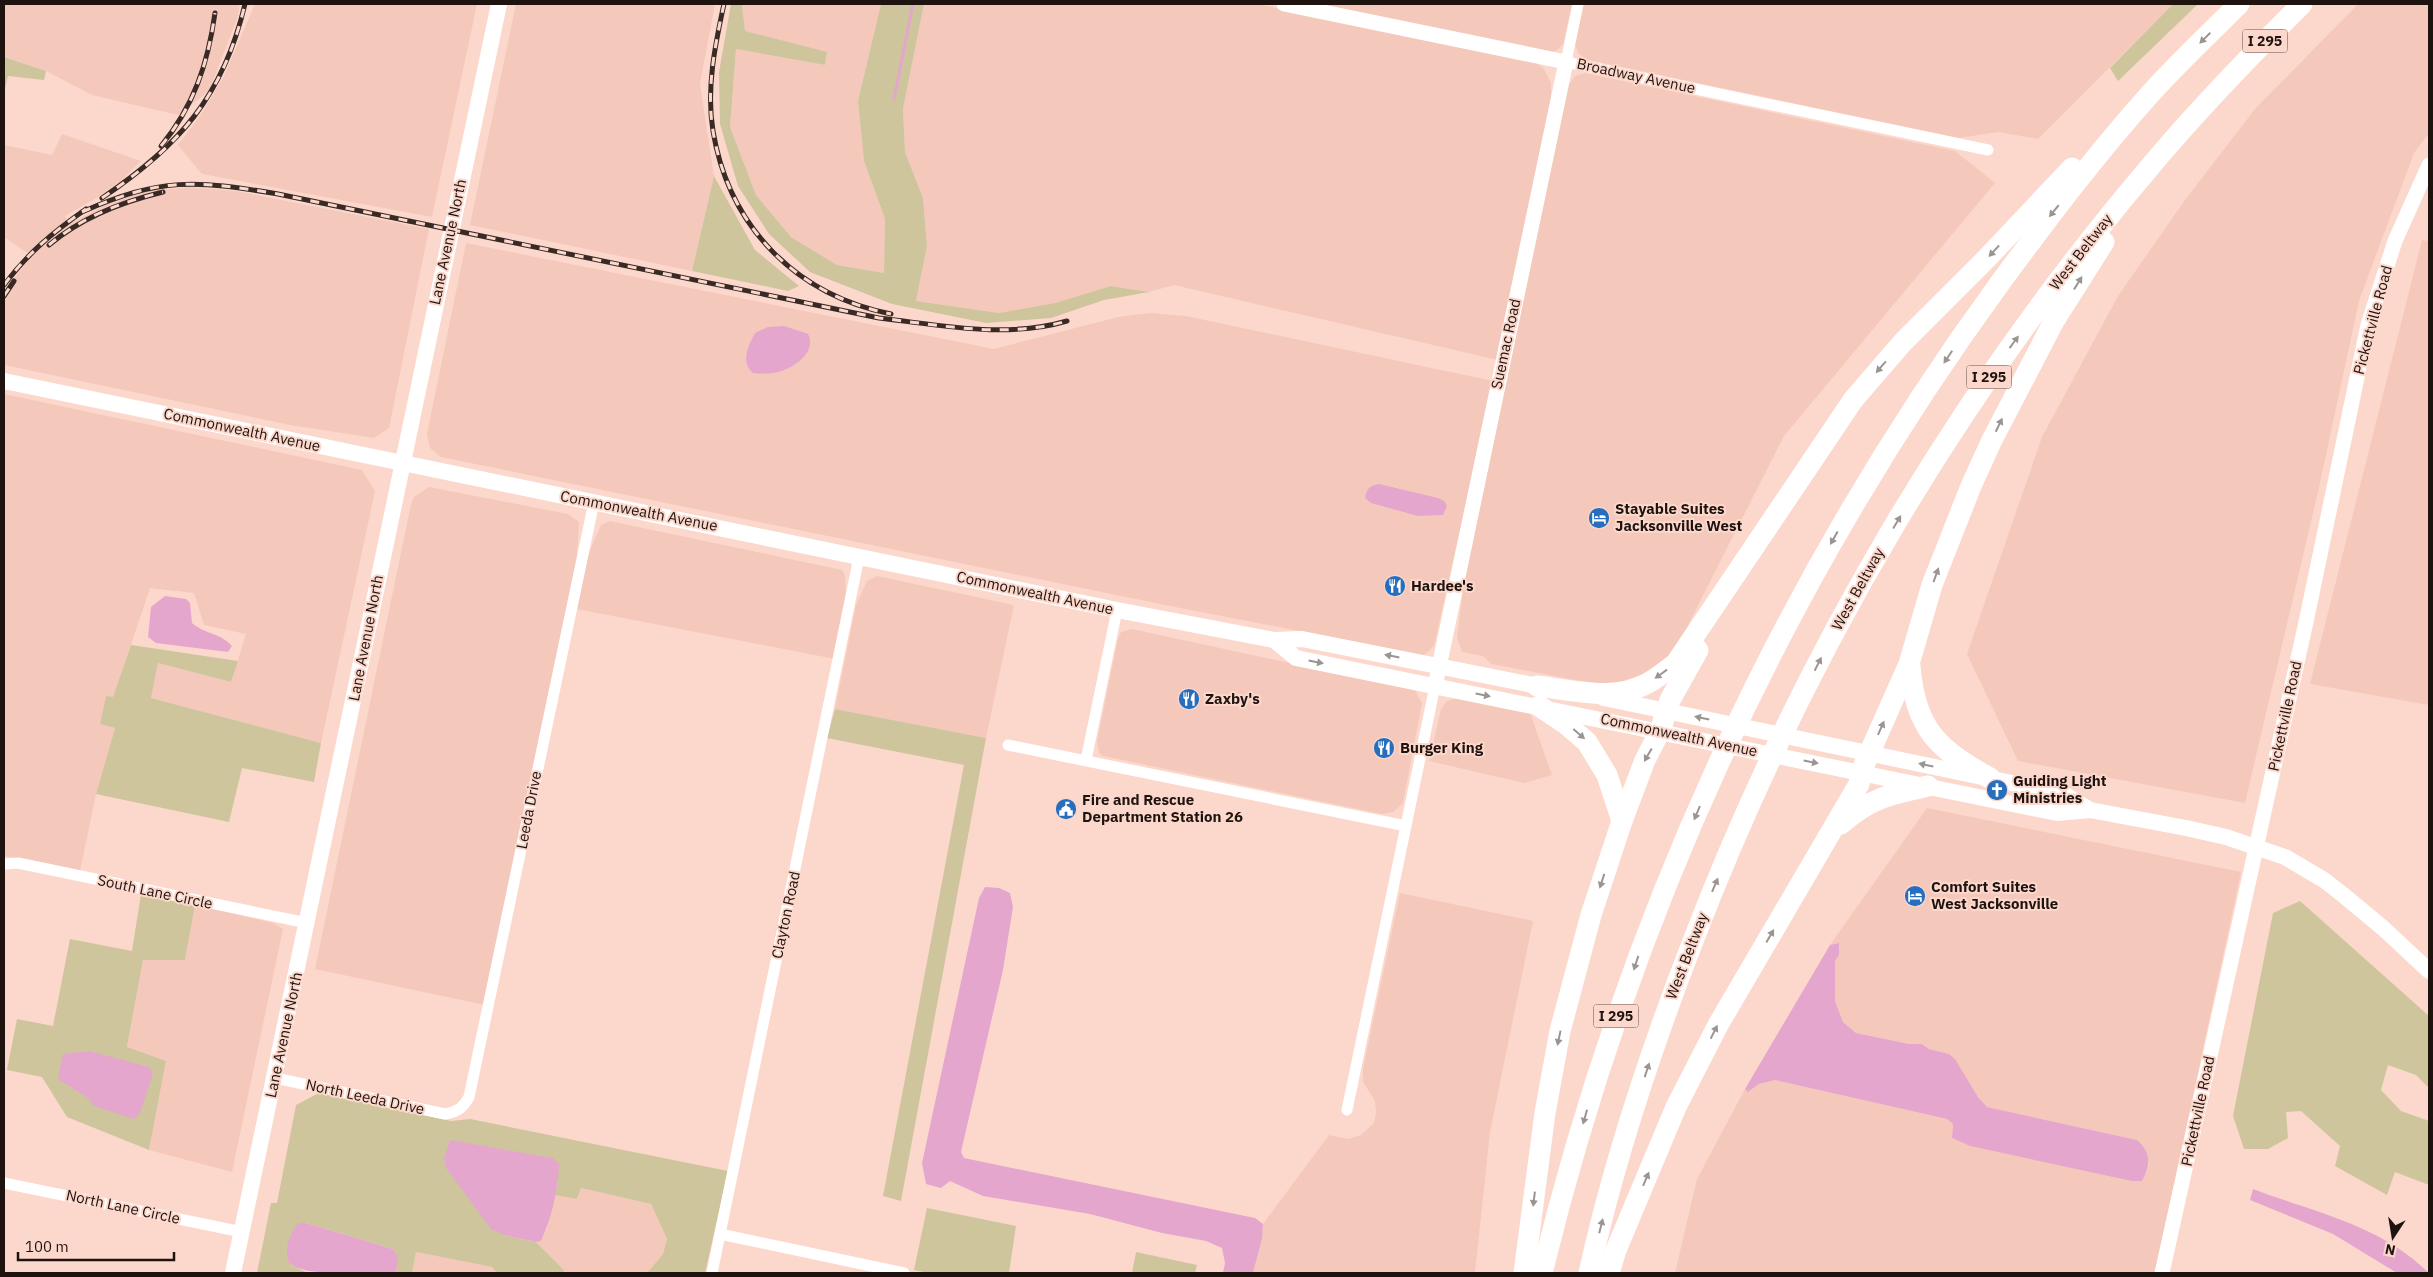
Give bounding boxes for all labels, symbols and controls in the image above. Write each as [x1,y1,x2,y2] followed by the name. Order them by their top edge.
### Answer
[2242,29,2288,52] road number: I 295
[2199,32,2211,44] one-way arrow
[1575,54,1697,97] street label: Broadway Avenue
[425,177,470,306] street label: Lane Avenue North
[2048,204,2059,217] one-way arrow
[2045,209,2117,294] street label: West Beltway
[1988,244,2000,256] one-way arrow
[2349,263,2396,376] street label: Pickettville Road
[2073,277,2082,290] one-way arrow
[1487,297,1524,391] street label: Suemac Road
[2009,335,2019,349] one-way arrow
[1943,350,1953,363] one-way arrow
[1875,361,1887,373] one-way arrow
[1966,366,2012,388] road number: I 295
[162,404,322,455] street label: Commonwealth Avenue
[1995,418,2003,433] one-way arrow
[559,486,719,535] street label: Commonwealth Avenue
[1615,499,1742,535] place label: Stayable Suites Jacksonville West
[1587,506,1611,530] hotel icon: Stayable Suites Jacksonville West
[1892,516,1901,529] one-way arrow
[1830,531,1838,546] one-way arrow
[1827,544,1888,633] street label: West Beltway
[955,567,1115,618] street label: Commonwealth Avenue
[1932,567,1940,582] one-way arrow
[344,573,387,702] street label: Lane Avenue North
[1383,574,1407,598] restaurant icon: Hardee's
[1411,576,1474,595] place label: Hardee's
[1384,652,1400,660] one-way arrow
[1814,657,1822,671] one-way arrow
[1309,658,1325,666] one-way arrow
[2264,659,2305,773] street label: Pickettville Road
[1654,669,1668,679] one-way arrow
[1177,687,1201,711] restaurant icon: Zaxby's
[1205,689,1260,708] place label: Zaxby's
[1476,691,1491,699] one-way arrow
[1599,709,1759,760] street label: Commonwealth Avenue
[1694,714,1709,722] one-way arrow
[1877,721,1885,735] one-way arrow
[1572,729,1585,740] one-way arrow
[1372,736,1396,760] restaurant icon: Burger King
[1400,738,1484,757] place label: Burger King
[1643,749,1652,762] one-way arrow
[1803,758,1818,766] one-way arrow
[1918,761,1934,769] one-way arrow
[512,769,545,850] street label: Leeda Drive
[2013,771,2107,807] place label: Guiding Light Ministries
[1985,778,2009,802] church icon: Guiding Light Ministries
[1082,790,1243,826] place label: Fire and Rescue Department Station 26
[1054,797,1078,821] public building icon: Fire and Rescue Department Station 26
[1692,806,1700,820] one-way arrow
[767,869,804,960] street label: Clayton Road
[96,870,214,913] street label: South Lane Circle
[1598,874,1605,889] one-way arrow
[1931,877,2058,913] place label: Comfort Suites West Jacksonville
[1712,878,1720,892] one-way arrow
[1903,884,1927,908] hotel icon: Comfort Suites West Jacksonville
[1661,909,1712,1002] street label: West Beltway
[1766,929,1775,942] one-way arrow
[1631,956,1639,971] one-way arrow
[261,970,306,1099] street label: Lane Avenue North
[1594,1004,1638,1028] road number: I 295
[1710,1025,1718,1039] one-way arrow
[1555,1030,1563,1046] one-way arrow
[2177,1054,2218,1168] street label: Pickettville Road
[1643,1062,1651,1077] one-way arrow
[304,1075,426,1118] street label: North Leeda Drive
[1580,1110,1588,1125] one-way arrow
[1642,1172,1650,1186] one-way arrow
[64,1185,182,1228] street label: North Lane Circle
[1530,1191,1538,1207] one-way arrow
[2368,1212,2418,1262] north arrow
[1597,1218,1605,1233] one-way arrow
[18,1230,174,1262] scale bar
[25,1237,69,1256] text: 100 m
[2383,1240,2397,1260] text: N

